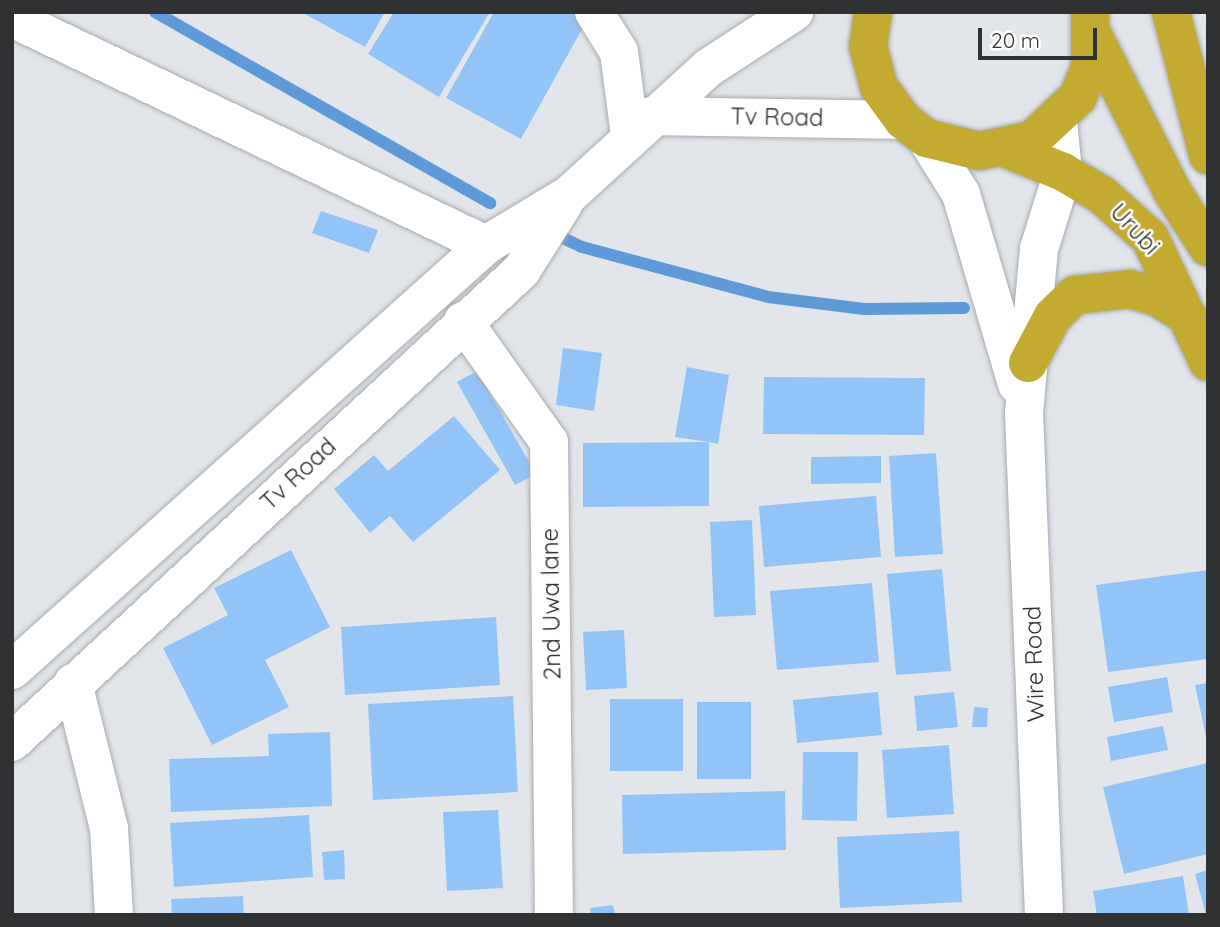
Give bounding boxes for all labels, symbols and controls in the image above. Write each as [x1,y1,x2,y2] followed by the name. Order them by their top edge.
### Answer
[982,14,1101,58] scale bar
[991,27,1040,53] text: 20 m
[730,102,824,132] street label: Tv Road
[1104,197,1166,261] street label: Urubi
[254,432,342,516] street label: Tv Road
[535,528,567,680] street label: 2nd Uwa lane
[1018,605,1050,723] street label: Wire Road

